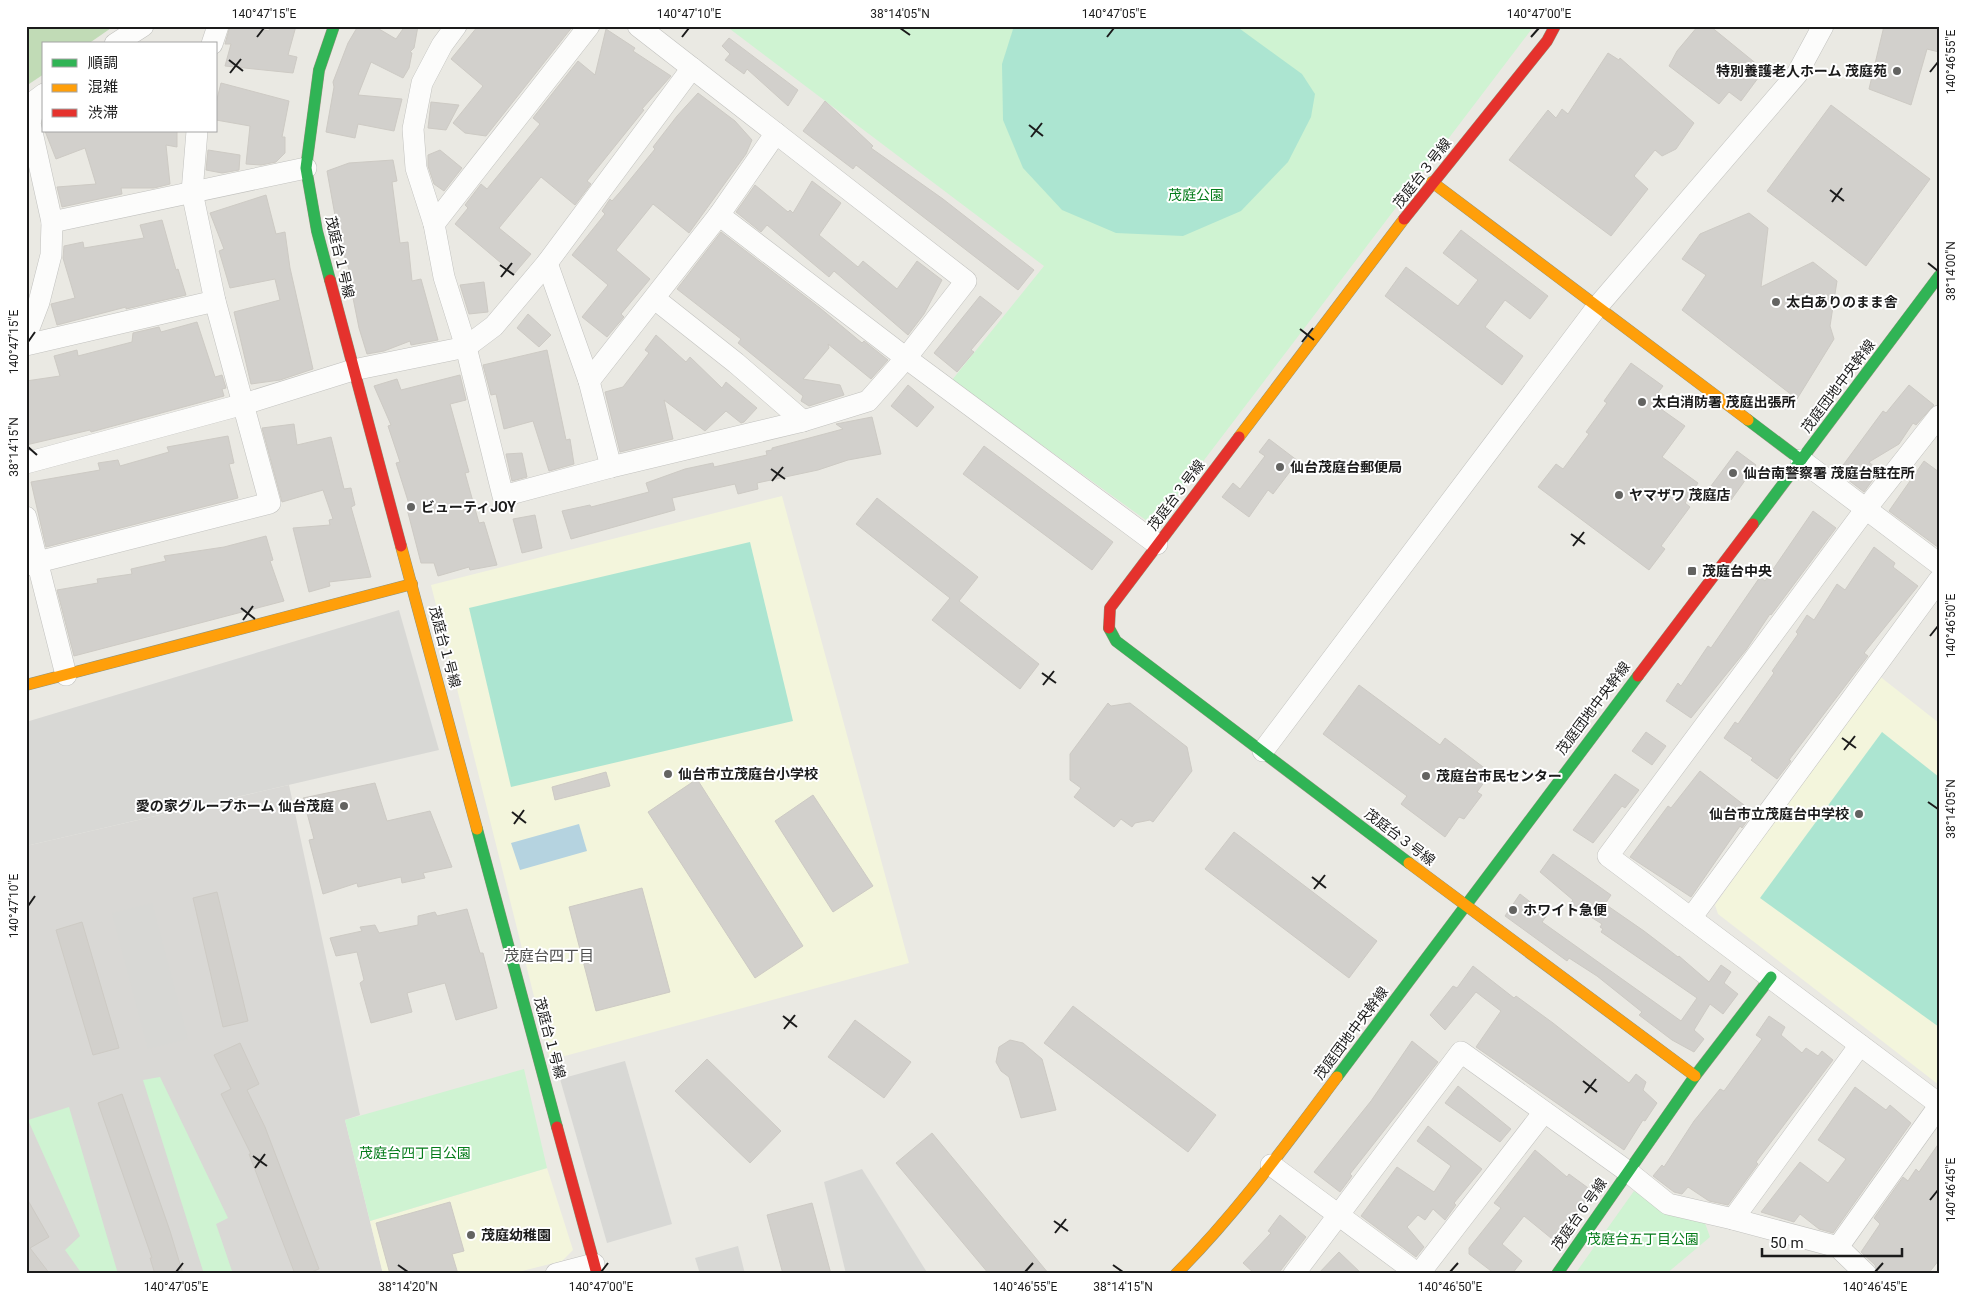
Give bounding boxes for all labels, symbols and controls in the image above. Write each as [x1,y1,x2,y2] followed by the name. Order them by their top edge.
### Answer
[232,7,296,21] text: 140°47'15"E
[657,7,721,21] text: 140°47'10"E
[870,7,930,21] text: 38°14'05"N
[1082,7,1146,21] text: 140°47'05"E
[1507,7,1571,21] text: 140°47'00"E
[1944,30,1958,94] text: 140°46'55"E
[42,42,218,132] legend
[88,54,118,72] text: 順調
[1716,63,1887,79] place label: 特別養護老人ホーム 茂庭苑
[1891,65,1903,77] marker: 特別養護老人ホーム 茂庭苑
[88,78,118,96] text: 混雑
[88,104,118,122] text: 渋滞
[1390,135,1454,211] street label: 茂庭台３号線
[1168,187,1224,203] park label: 茂庭公園
[323,214,357,300] street label: 茂庭台１号線
[1944,241,1958,301] text: 38°14'00"N
[1786,294,1898,310] place label: 太白ありのまま舎
[1770,296,1782,308] marker: 太白ありのまま舎
[7,310,21,374] text: 140°47'15"E
[1798,336,1878,436] street label: 茂庭団地中央幹線
[1652,394,1795,410] place label: 太白消防署 茂庭出張所
[1636,396,1648,408] marker: 太白消防署 茂庭出張所
[7,417,21,477] text: 38°14'15"N
[1144,457,1208,533] street label: 茂庭台３号線
[1290,459,1402,475] place label: 仙台茂庭台郵便局
[1274,461,1286,473] marker: 仙台茂庭台郵便局
[1743,465,1914,481] place label: 仙台南警察署 茂庭台駐在所
[1727,467,1739,479] marker: 仙台南警察署 茂庭台駐在所
[1629,487,1730,503] place label: ヤマザワ 茂庭店
[1613,489,1625,501] marker: ヤマザワ 茂庭店
[421,499,516,515] place label: ビューティJOY
[405,501,417,513] marker: ビューティJOY
[1702,563,1772,579] place label: 茂庭台中央
[1686,565,1698,577] marker: 茂庭台中央
[1944,594,1958,658] text: 140°46'50"E
[426,604,464,690] street label: 茂庭台１号線
[1553,658,1633,758] street label: 茂庭団地中央幹線
[678,766,818,782] place label: 仙台市立茂庭台小学校
[662,768,674,780] marker: 仙台市立茂庭台小学校
[1436,768,1562,784] place label: 茂庭台市民センター
[1420,770,1432,782] marker: 茂庭台市民センター
[1944,779,1958,839] text: 38°14'05"N
[136,798,334,814] place label: 愛の家グループホーム 仙台茂庭
[338,800,350,812] marker: 愛の家グループホーム 仙台茂庭
[1362,805,1438,869] street label: 茂庭台３号線
[1709,806,1849,822] place label: 仙台市立茂庭台中学校
[1853,808,1865,820] marker: 仙台市立茂庭台中学校
[7,874,21,938] text: 140°47'10"E
[1523,902,1607,918] place label: ホワイト急便
[1507,904,1519,916] marker: ホワイト急便
[504,947,594,965] district label: 茂庭台四丁目
[1311,983,1391,1083] street label: 茂庭団地中央幹線
[531,995,569,1081] street label: 茂庭台１号線
[359,1145,471,1161] park label: 茂庭台四丁目公園
[1944,1158,1958,1222] text: 140°46'45"E
[1548,1175,1610,1253] street label: 茂庭台６号線
[1762,1225,1902,1257] scale bar
[481,1227,551,1243] place label: 茂庭幼稚園
[465,1229,477,1241] marker: 茂庭幼稚園
[1587,1231,1699,1247] park label: 茂庭台五丁目公園
[1770,1234,1804,1252] text: 50 m
[144,1280,208,1294] text: 140°47'05"E
[378,1280,438,1294] text: 38°14'20"N
[569,1280,633,1294] text: 140°47'00"E
[993,1280,1057,1294] text: 140°46'55"E
[1093,1280,1153,1294] text: 38°14'15"N
[1418,1280,1482,1294] text: 140°46'50"E
[1843,1280,1907,1294] text: 140°46'45"E

